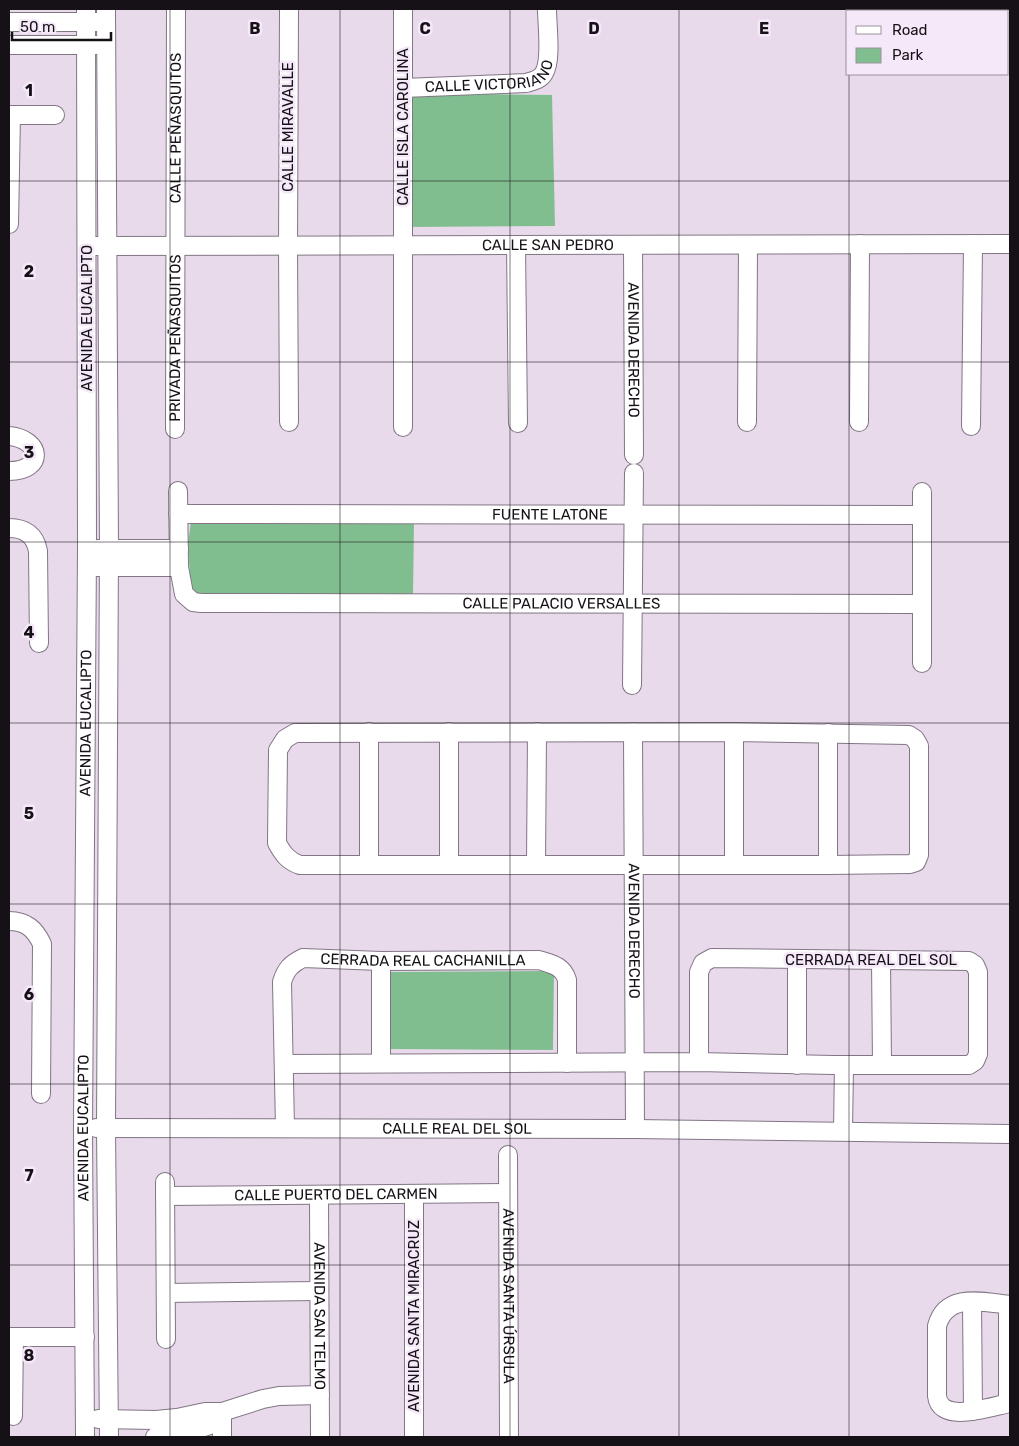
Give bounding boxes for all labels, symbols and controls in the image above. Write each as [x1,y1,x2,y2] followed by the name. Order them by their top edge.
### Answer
[12,10,111,42] scale bar
[846,10,1009,75] legend
[20,18,55,36] text: 50 m
[249,19,261,38] text: B
[419,19,431,38] text: C
[588,19,600,38] text: D
[759,19,769,38] text: E
[892,21,928,39] text: Road
[892,46,923,64] text: Park
[394,48,412,206] street label: CALLE ISLA CAROLINA
[167,53,185,203] street label: CALLE PEÑASQUITOS
[424,58,557,96] street label: CALLE VICTORIANO
[279,62,297,192] street label: CALLE MIRAVALLE
[25,81,33,100] text: 1
[482,236,614,254] street label: CALLE SAN PEDRO
[78,245,96,391] street label: AVENIDA EUCALIPTO
[166,254,184,422] street label: PRIVADA PEÑASQUITOS
[24,262,34,281] text: 2
[624,282,643,418] street label: AVENIDA DERECHO
[24,443,34,462] text: 3
[492,505,608,524] street label: FUENTE LATONE
[462,594,660,613] street label: CALLE PALACIO VERSALLES
[24,623,35,642] text: 4
[76,650,95,796] street label: AVENIDA EUCALIPTO
[24,804,34,823] text: 5
[625,863,643,999] street label: AVENIDA DERECHO
[320,950,525,970] street label: CERRADA REAL CACHANILLA
[785,951,958,969] street label: CERRADA REAL DEL SOL
[24,985,34,1004] text: 6
[74,1055,93,1201] street label: AVENIDA EUCALIPTO
[382,1120,532,1138] street label: CALLE REAL DEL SOL
[24,1166,34,1185] text: 7
[234,1185,438,1204] street label: CALLE PUERTO DEL CARMEN
[499,1208,518,1384] street label: AVENIDA SANTA ÚRSULA
[405,1220,423,1412] street label: AVENIDA SANTA MIRACRUZ
[310,1242,329,1390] street label: AVENIDA SAN TELMO
[24,1346,35,1365] text: 8

